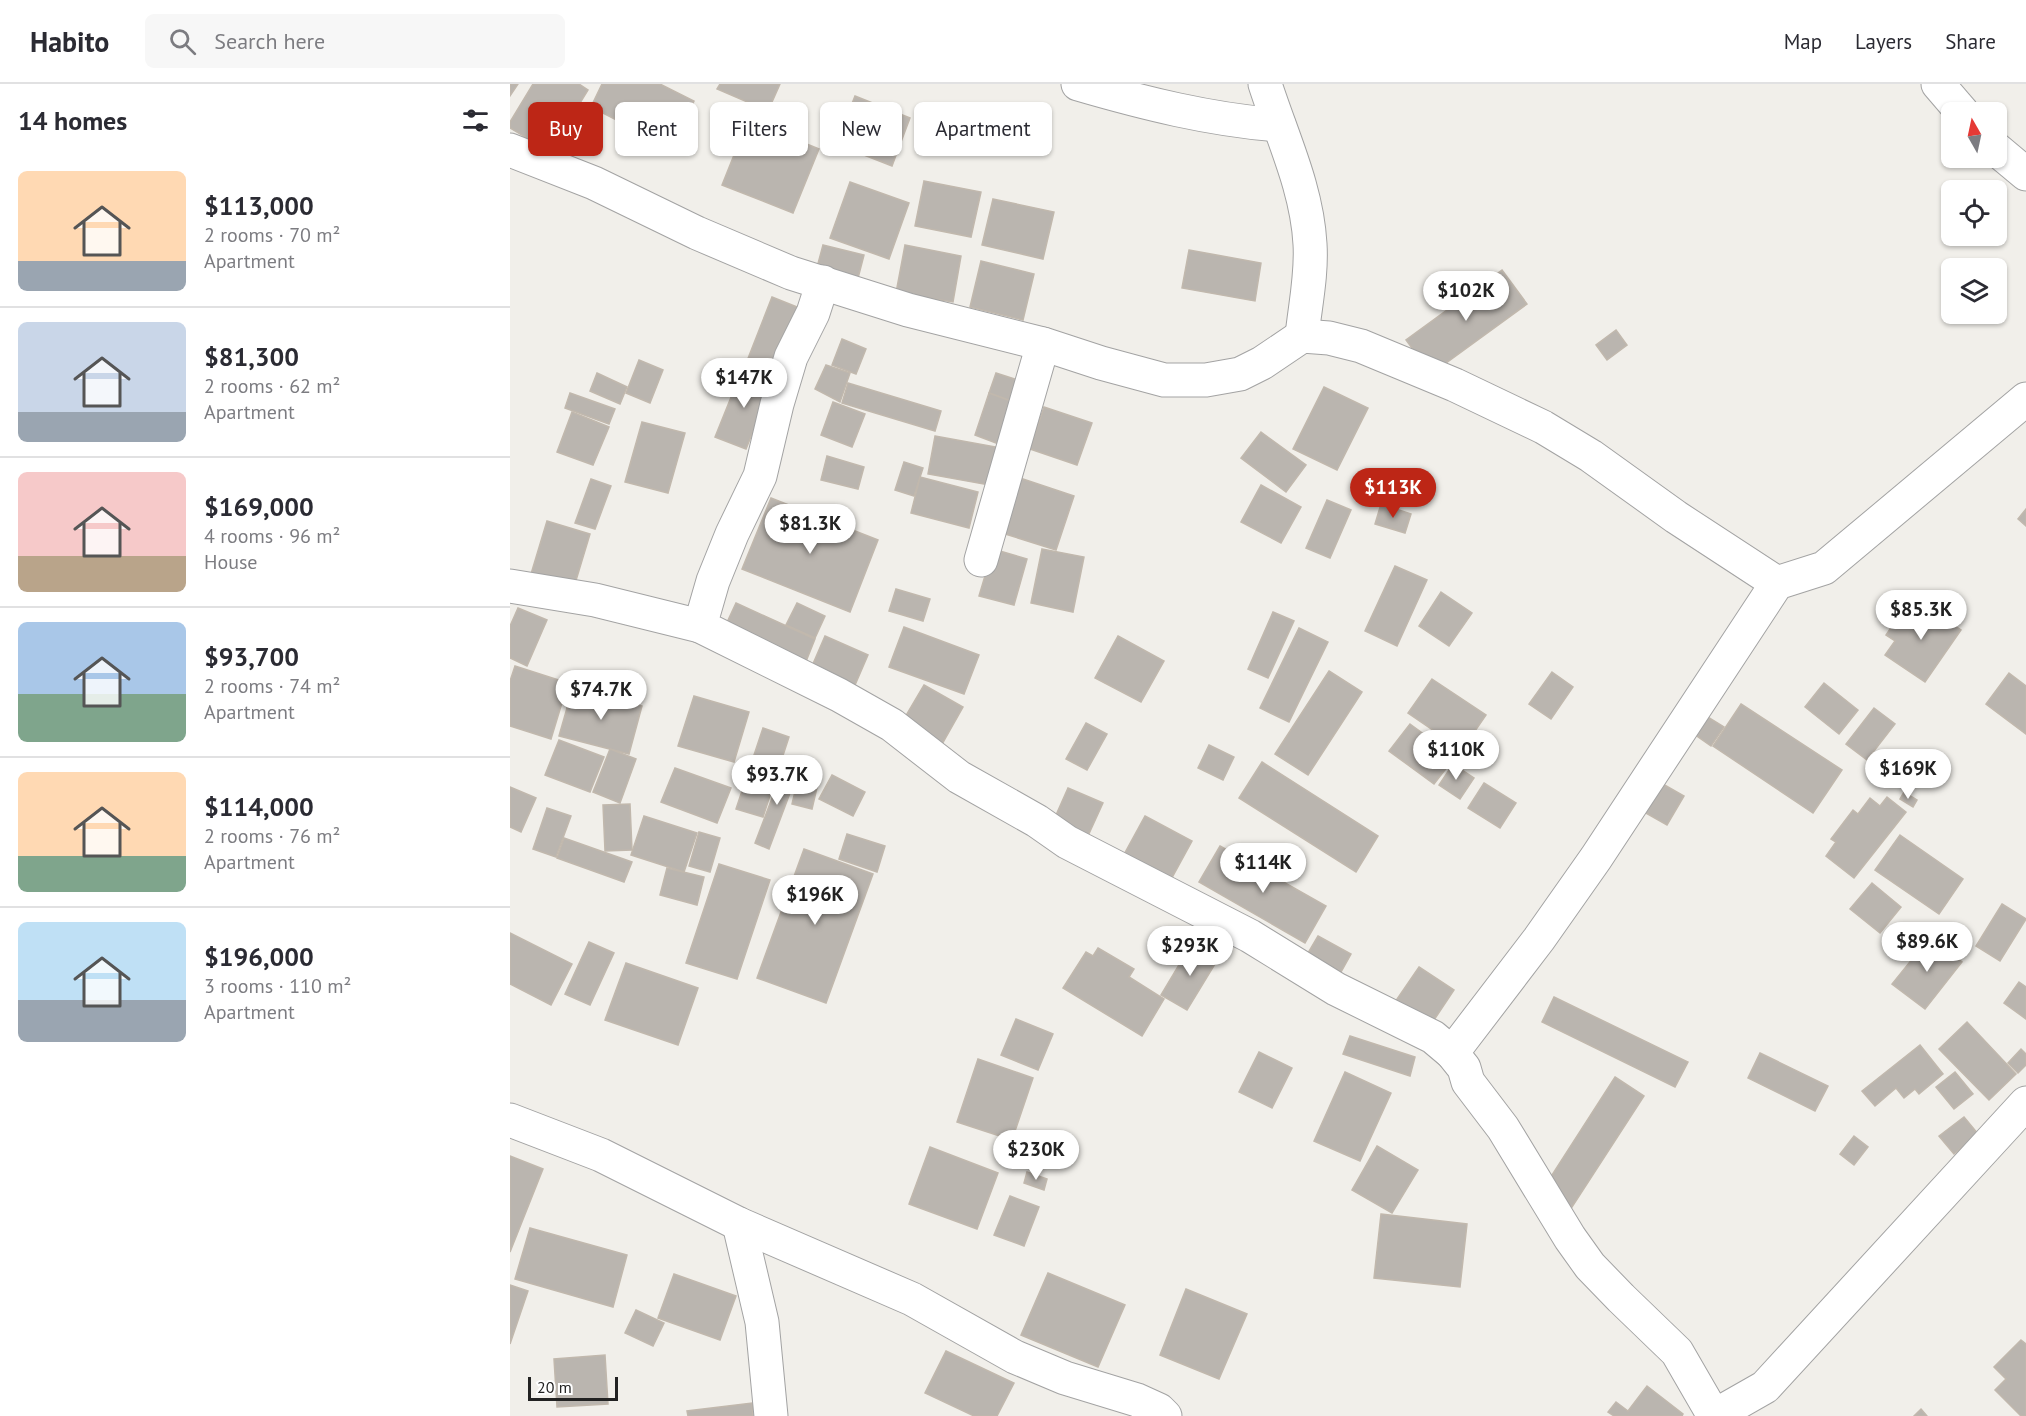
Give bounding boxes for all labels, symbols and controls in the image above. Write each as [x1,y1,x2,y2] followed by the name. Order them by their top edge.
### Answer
[145,14,565,68] search box
[30,23,109,60] text: Habito
[166,25,199,58] icon: search
[214,27,325,55] text: Search here
[1784,28,1822,55] text: Map
[1855,28,1912,55] text: Layers
[1945,28,1996,55] text: Share
[528,102,603,156] chip: Buy
[615,102,698,156] chip: Rent
[710,102,808,156] chip: Filters
[820,102,902,156] chip: New
[914,102,1052,156] chip: Apartment
[1941,102,2007,168] north arrow
[1941,102,2007,324] map controls
[18,104,127,137] text: 14 homes
[459,104,492,137] icon: filters
[1941,180,2007,246] button: locate
[204,189,314,222] text: $113,000
[66,195,138,267] icon: home
[204,222,340,248] text: 2 rooms · 70 m²
[204,248,295,274] text: Apartment
[1941,258,2007,324] button: layers
[1424,271,1508,322] pin: $102K
[1437,277,1495,303] text: $102K
[204,340,299,373] text: $81,300
[66,346,138,418] icon: home
[702,358,786,409] pin: $147K
[715,364,773,390] text: $147K
[204,373,340,399] text: 2 rooms · 62 m²
[204,399,295,425] text: Apartment
[1351,468,1435,519] pin: $113K
[1364,474,1422,500] text: $113K
[204,490,314,523] text: $169,000
[66,496,138,568] icon: home
[761,504,859,555] pin: $81.3K
[779,510,841,536] text: $81.3K
[204,523,340,549] text: 4 rooms · 96 m²
[204,549,258,575] text: House
[1872,590,1970,641] pin: $85.3K
[1890,596,1952,622] text: $85.3K
[204,640,299,673] text: $93,700
[66,646,138,718] icon: home
[552,670,650,721] pin: $74.7K
[204,673,340,699] text: 2 rooms · 74 m²
[570,676,632,702] text: $74.7K
[204,699,295,725] text: Apartment
[1414,730,1498,781] pin: $110K
[1427,736,1485,762] text: $110K
[1866,749,1950,800] pin: $169K
[728,755,826,806] pin: $93.7K
[1879,755,1937,781] text: $169K
[746,761,808,787] text: $93.7K
[204,790,314,823] text: $114,000
[66,796,138,868] icon: home
[204,823,340,849] text: 2 rooms · 76 m²
[1221,843,1305,894] pin: $114K
[204,849,295,875] text: Apartment
[1234,849,1292,875] text: $114K
[773,875,857,926] pin: $196K
[786,881,844,907] text: $196K
[1878,922,1976,973] pin: $89.6K
[1148,926,1232,977] pin: $293K
[1896,928,1958,954] text: $89.6K
[1161,932,1219,958] text: $293K
[204,940,314,973] text: $196,000
[66,946,138,1018] icon: home
[204,973,351,999] text: 3 rooms · 110 m²
[204,999,295,1025] text: Apartment
[994,1130,1078,1181] pin: $230K
[1007,1136,1065,1162] text: $230K
[528,1374,618,1402] scale bar
[537,1377,572,1397] text: 20 m

